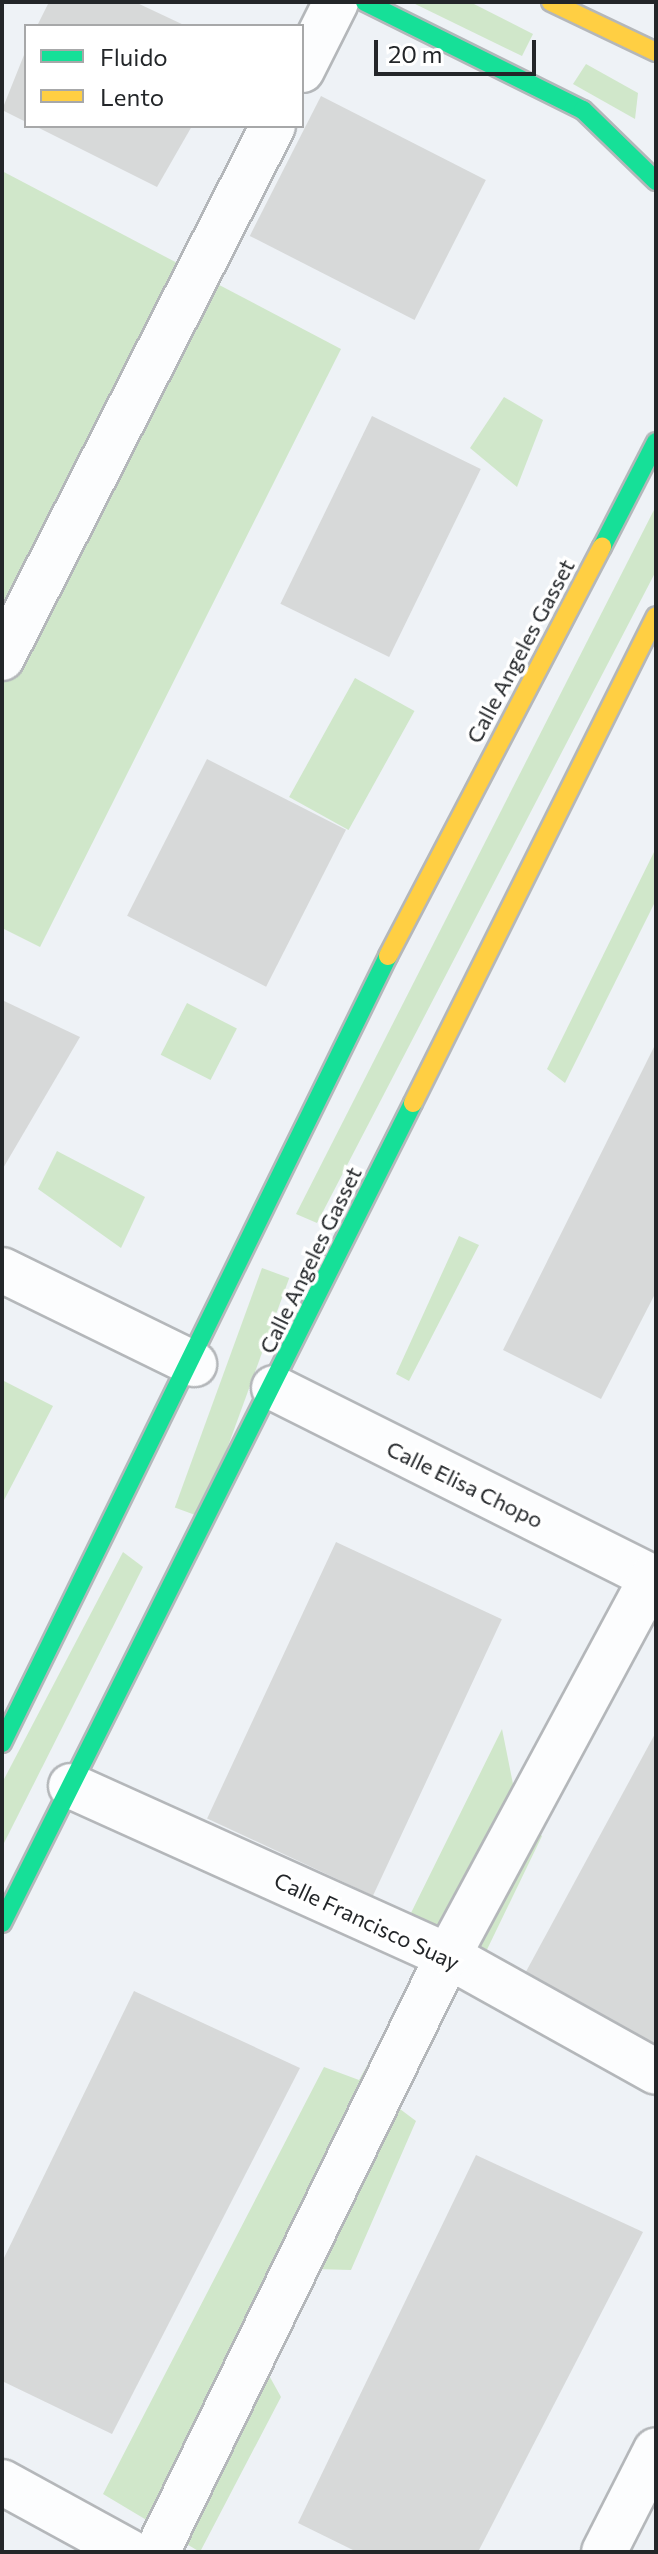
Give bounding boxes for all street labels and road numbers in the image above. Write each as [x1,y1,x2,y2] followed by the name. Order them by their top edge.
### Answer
[460,555,580,747] street label: Calle Angeles Gasset
[253,1162,367,1358] street label: Calle Angeles Gasset
[383,1435,547,1533] street label: Calle Elisa Chopo
[270,1867,464,1975] street label: Calle Francisco Suay

